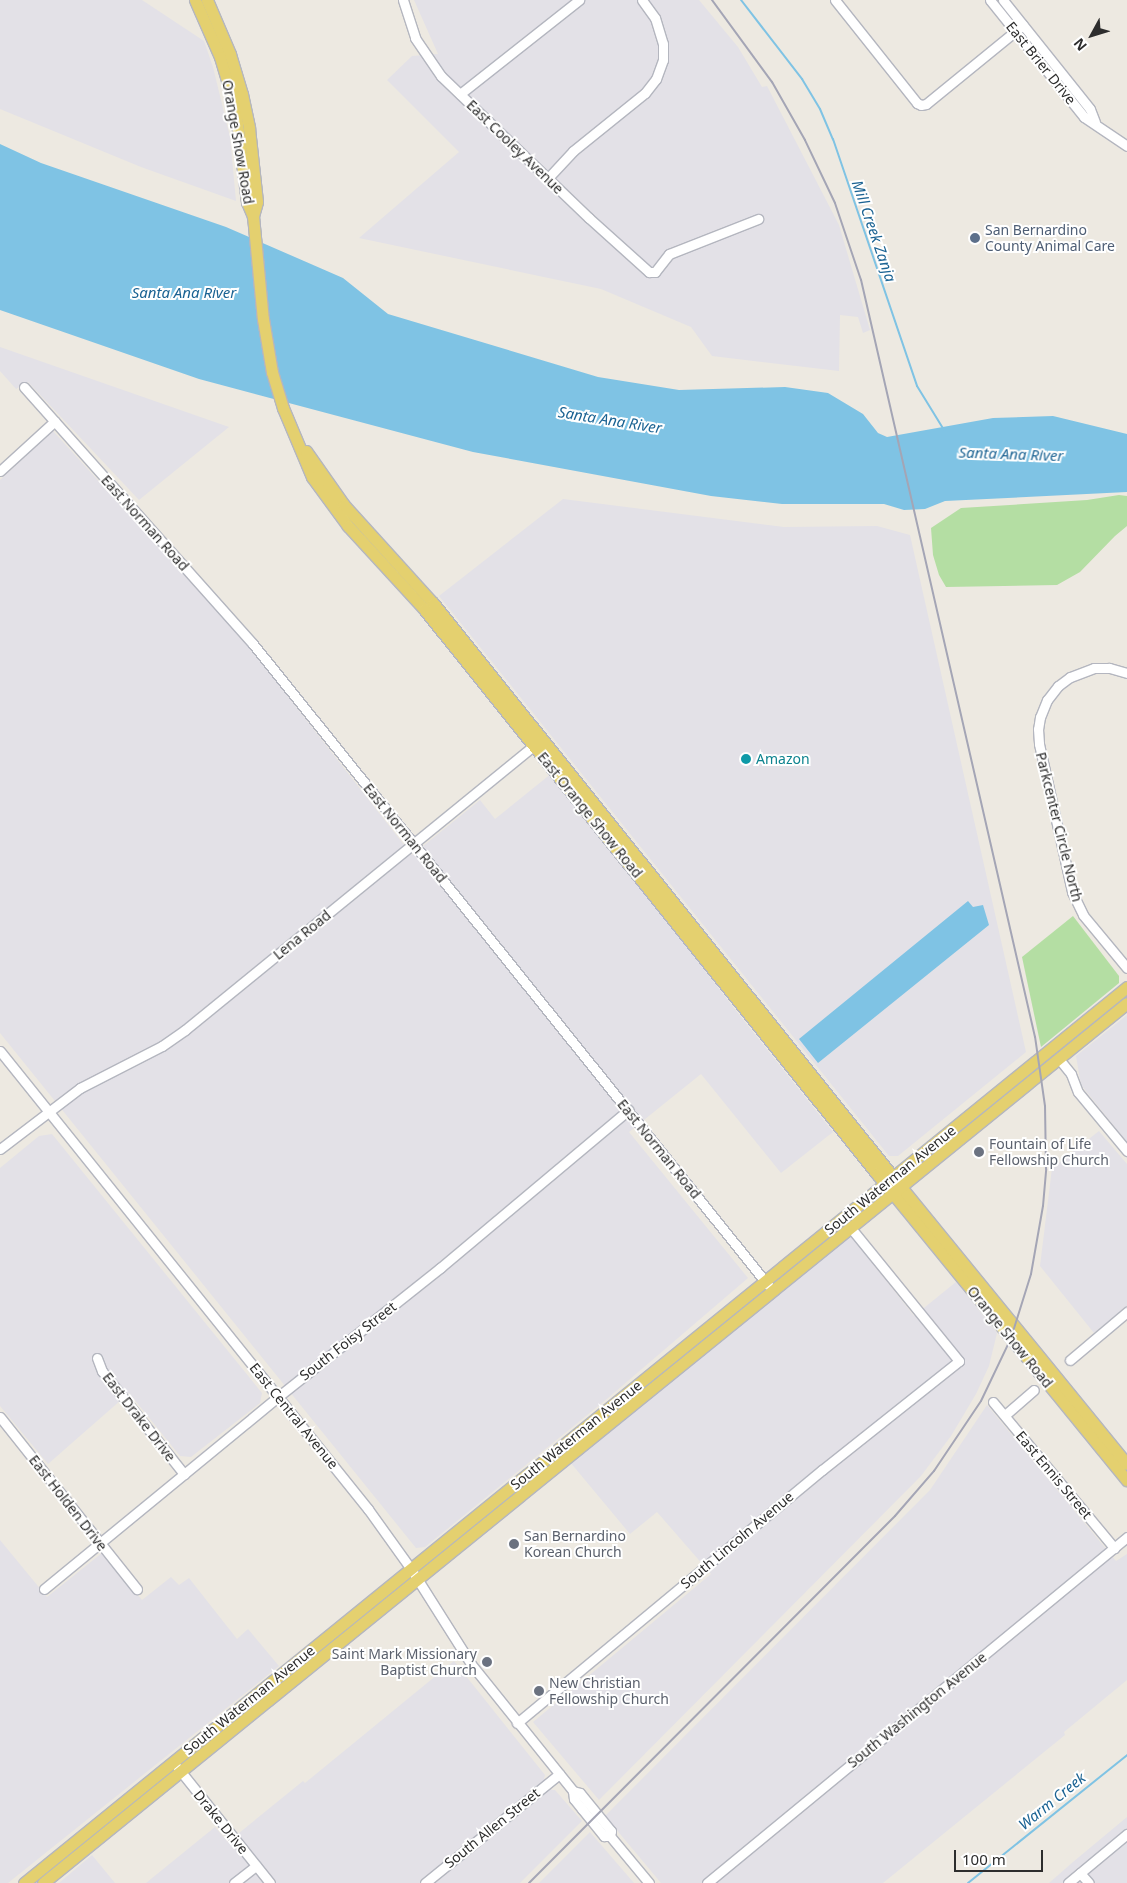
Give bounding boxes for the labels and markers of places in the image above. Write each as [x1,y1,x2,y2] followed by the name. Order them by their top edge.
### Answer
[985,222,1115,254] place label: San Bernardino County Animal Care
[969,232,981,244] marker: San Bernardino County Animal Care
[756,751,810,767] place label: Amazon
[740,753,752,765] marker: Amazon
[989,1136,1109,1168] place label: Fountain of Life Fellowship Church
[973,1146,985,1158] marker: Fountain of Life Fellowship Church
[524,1528,626,1560] place label: San Bernardino Korean Church
[508,1538,520,1550] marker: San Bernardino Korean Church
[332,1646,477,1678] place label: Saint Mark Missionary Baptist Church
[481,1656,493,1668] marker: Saint Mark Missionary Baptist Church
[549,1675,669,1708] place label: New Christian Fellowship Church
[533,1685,545,1697] marker: New Christian Fellowship Church

